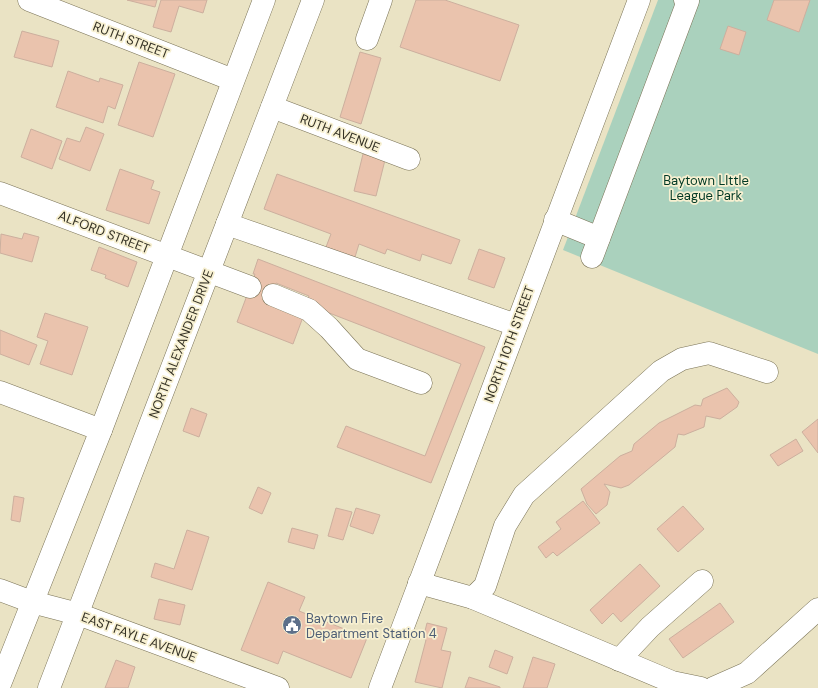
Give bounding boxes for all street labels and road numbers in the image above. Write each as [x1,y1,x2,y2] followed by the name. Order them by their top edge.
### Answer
[91,18,171,62] street label: RUTH STREET
[298,110,382,156] street label: RUTH AVENUE
[56,207,152,257] street label: ALFORD STREET
[145,267,217,421] street label: NORTH ALEXANDER DRIVE
[480,283,538,405] street label: NORTH 10TH STREET
[79,608,199,666] street label: EAST FAYLE AVENUE

